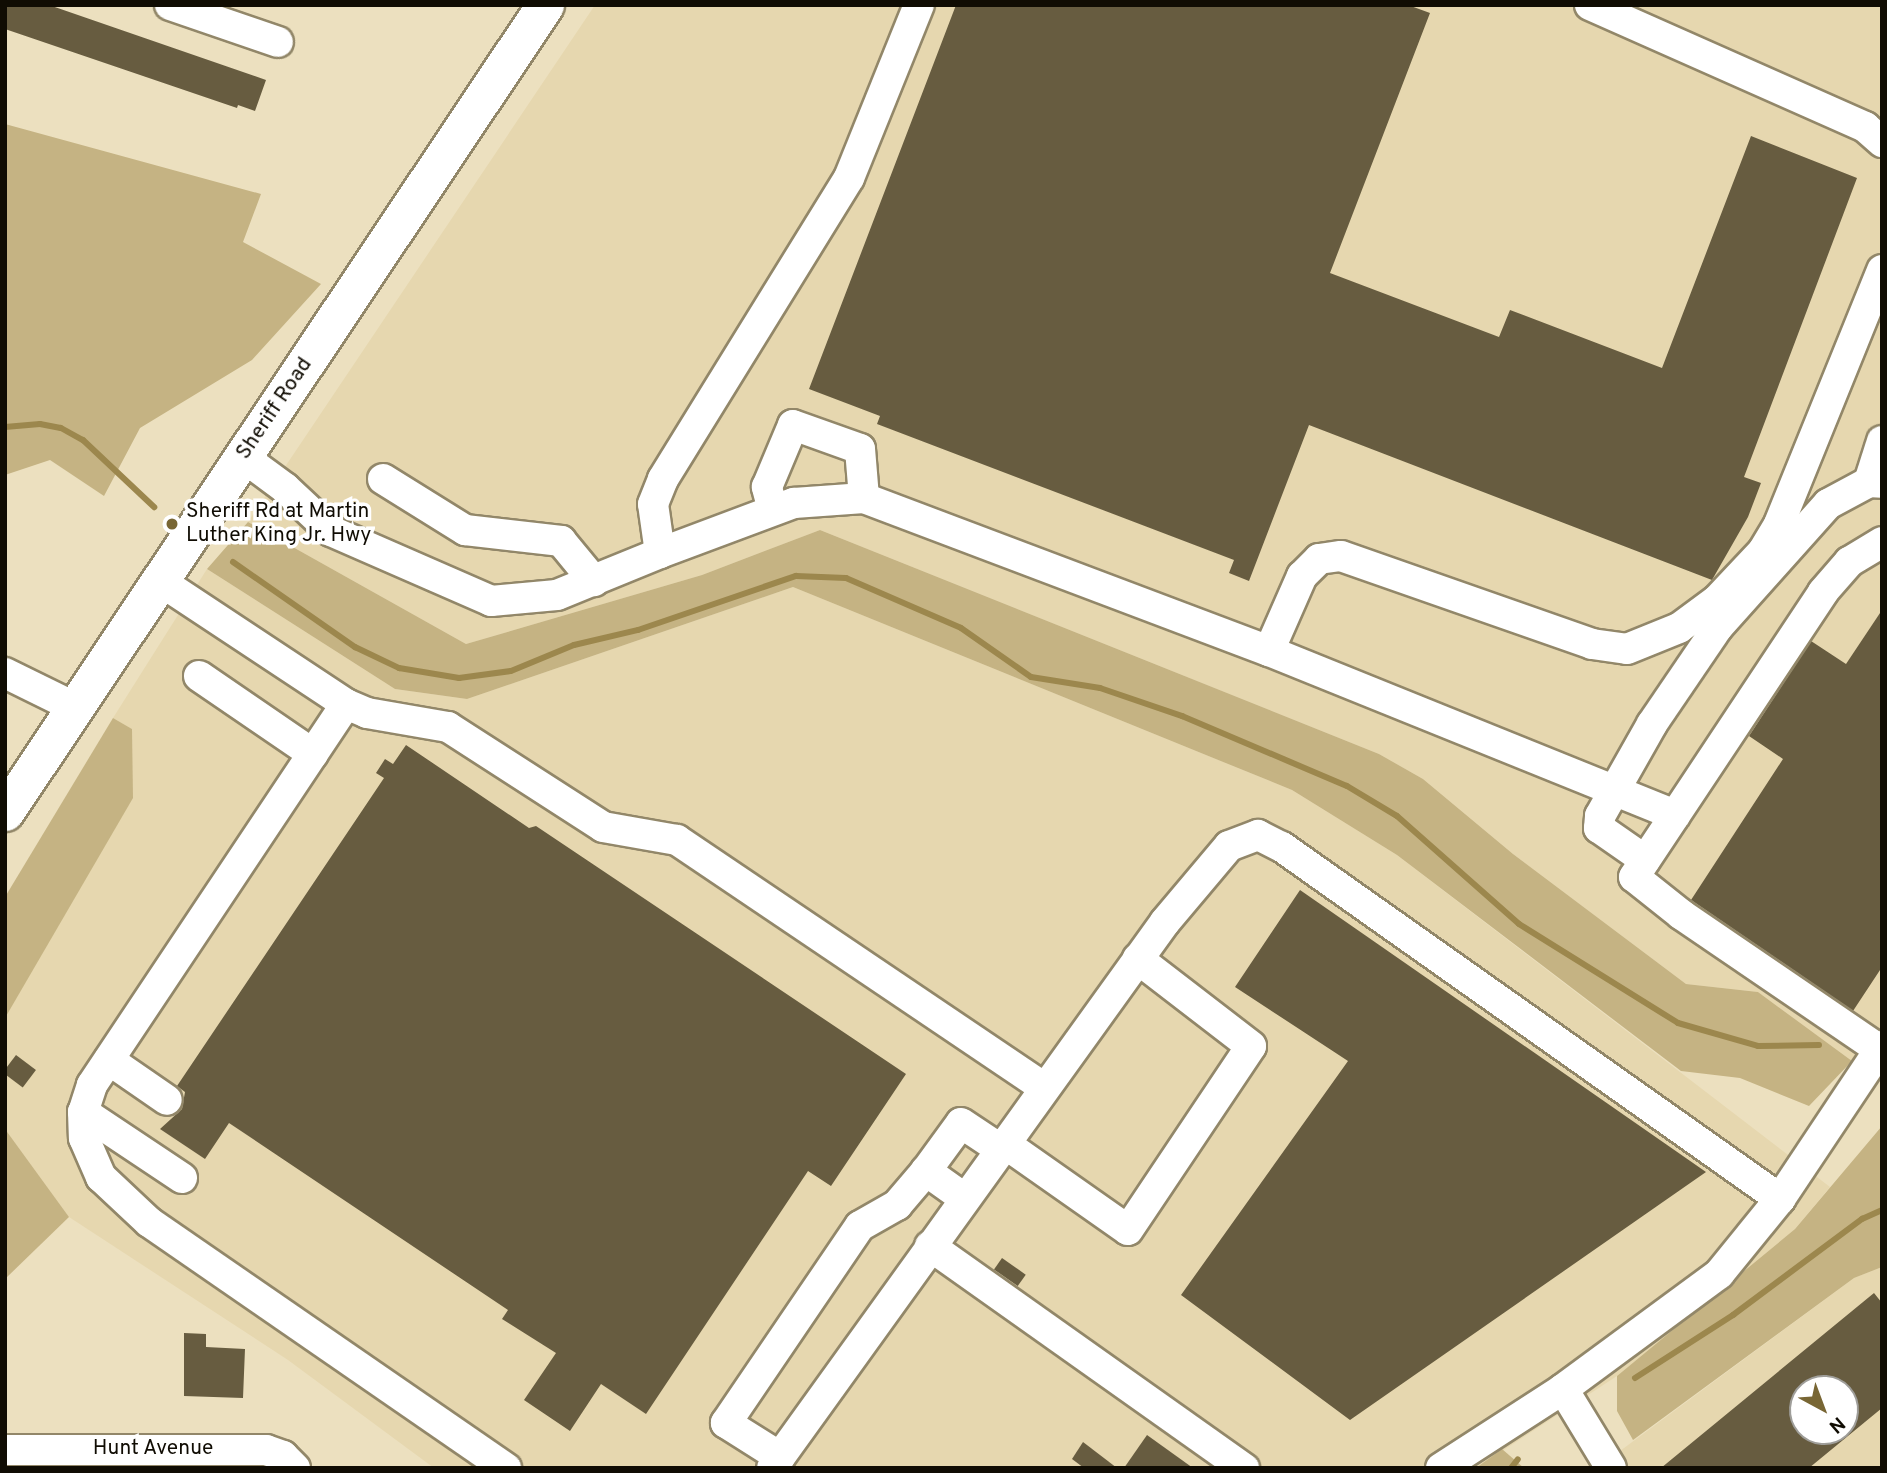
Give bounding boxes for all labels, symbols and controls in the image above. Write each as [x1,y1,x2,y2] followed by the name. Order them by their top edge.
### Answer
[232,353,318,465] street label: Sheriff Road
[186,499,371,549] place label: Sheriff Rd at Martin Luther King Jr. Hwy
[164,516,180,532] marker: Sheriff Rd at Martin Luther King Jr. Hwy
[1789,1375,1859,1445] north arrow
[1823,1411,1849,1438] text: N
[92,1436,214,1462] street label: Hunt Avenue

